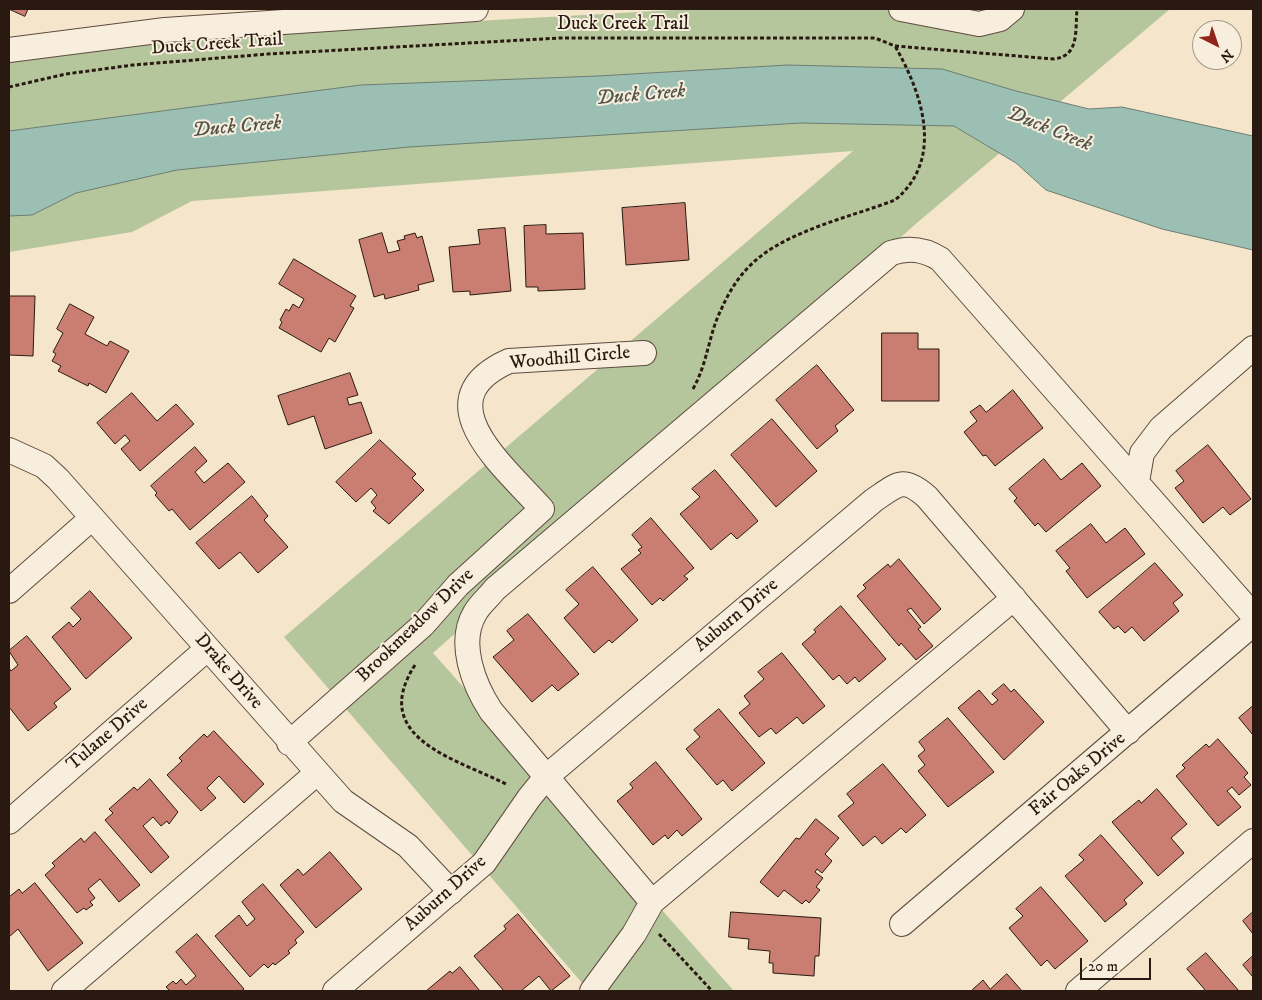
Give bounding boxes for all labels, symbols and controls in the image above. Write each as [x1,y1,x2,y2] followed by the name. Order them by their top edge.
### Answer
[557,14,689,36] street label: Duck Creek Trail
[1192,20,1242,70] north arrow
[150,29,284,61] street label: Duck Creek Trail
[1216,45,1236,66] text: N
[595,80,687,112] water label: Duck Creek
[1003,102,1095,158] water label: Duck Creek
[191,112,283,144] water label: Duck Creek
[509,342,631,376] street label: Woodhill Circle
[353,564,479,688] street label: Brookmeadow Drive
[690,574,784,658] street label: Auburn Drive
[189,630,267,714] street label: Drake Drive
[63,694,153,776] street label: Tulane Drive
[1025,728,1131,822] street label: Fair Oaks Drive
[400,851,492,937] street label: Auburn Drive
[1082,948,1153,980] scale bar
[1088,957,1118,976] text: 20 m

